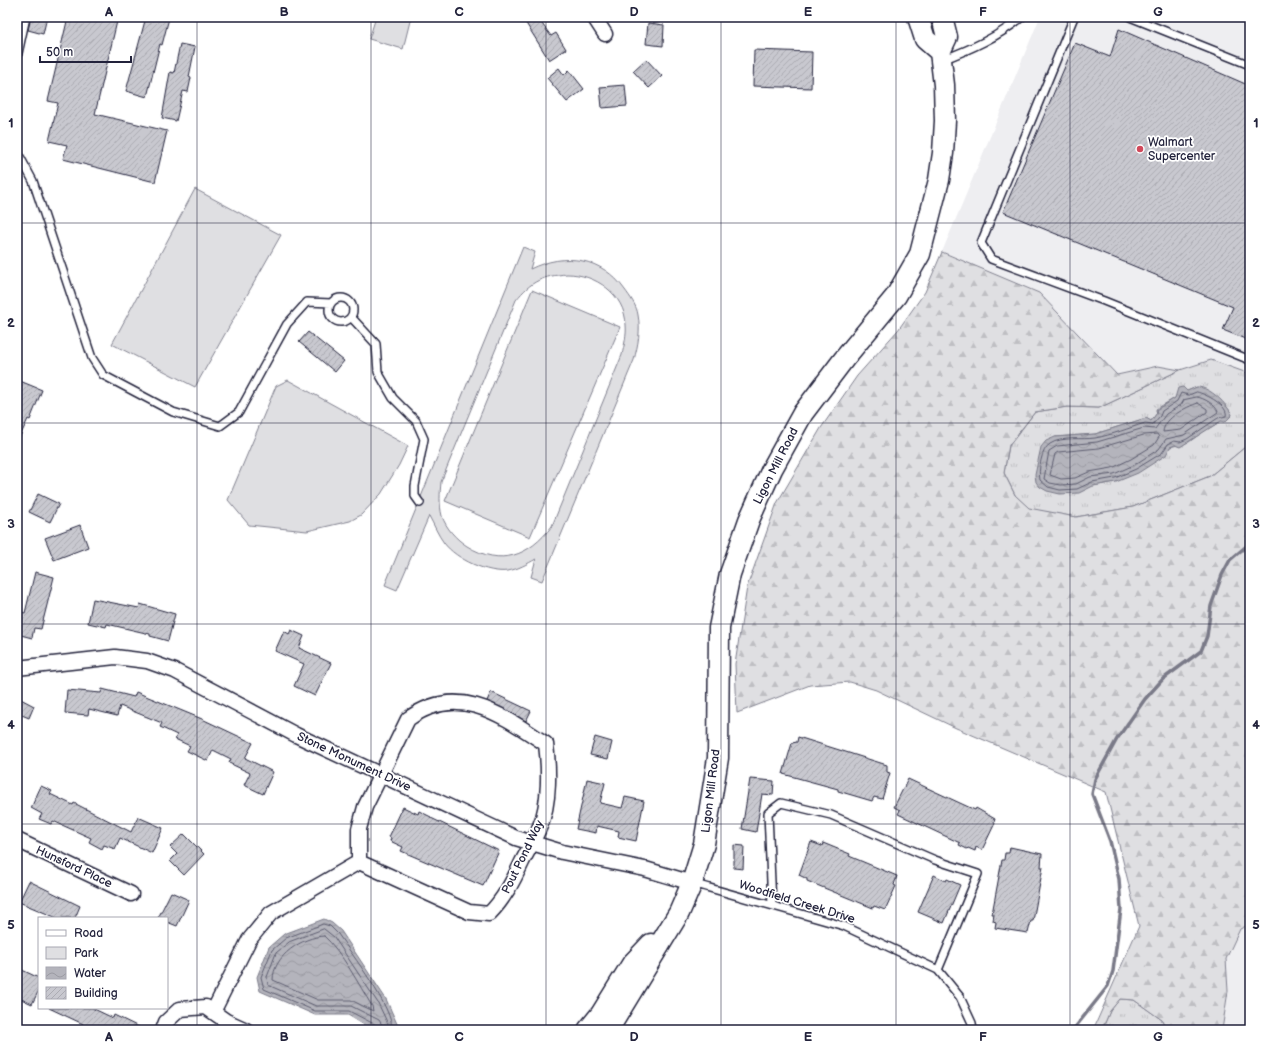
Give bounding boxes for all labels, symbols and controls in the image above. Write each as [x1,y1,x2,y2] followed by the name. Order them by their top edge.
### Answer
[104,4,113,20] text: A
[279,4,289,20] text: B
[454,4,464,20] text: C
[629,4,639,20] text: D
[804,4,813,20] text: E
[979,4,987,20] text: F
[1153,4,1163,20] text: G
[40,38,131,64] scale bar
[46,45,73,60] text: 50 m
[8,115,14,131] text: 1
[1253,115,1259,131] text: 1
[1148,135,1216,164] place label: Walmart Supercenter
[1135,144,1145,154] marker: Walmart Supercenter
[7,315,15,331] text: 2
[1252,315,1260,331] text: 2
[750,425,802,507] street label: Ligon Mill Road
[7,516,15,532] text: 3
[1252,516,1260,532] text: 3
[7,717,15,733] text: 4
[1252,717,1260,733] text: 4
[295,729,413,795] street label: Stone Monument Drive
[698,748,724,834] street label: Ligon Mill Road
[499,817,548,896] street label: Pout Pond Way
[33,843,115,891] street label: Hunsford Place
[737,877,857,927] street label: Woodfield Creek Drive
[7,917,15,933] text: 5
[38,917,168,1009] legend
[1252,917,1260,933] text: 5
[74,926,103,941] text: Road
[74,946,98,961] text: Park
[74,966,106,981] text: Water
[74,986,118,1001] text: Building
[104,1029,113,1045] text: A
[279,1029,289,1045] text: B
[454,1029,464,1045] text: C
[629,1029,639,1045] text: D
[804,1029,813,1045] text: E
[979,1029,987,1045] text: F
[1153,1029,1163,1045] text: G

